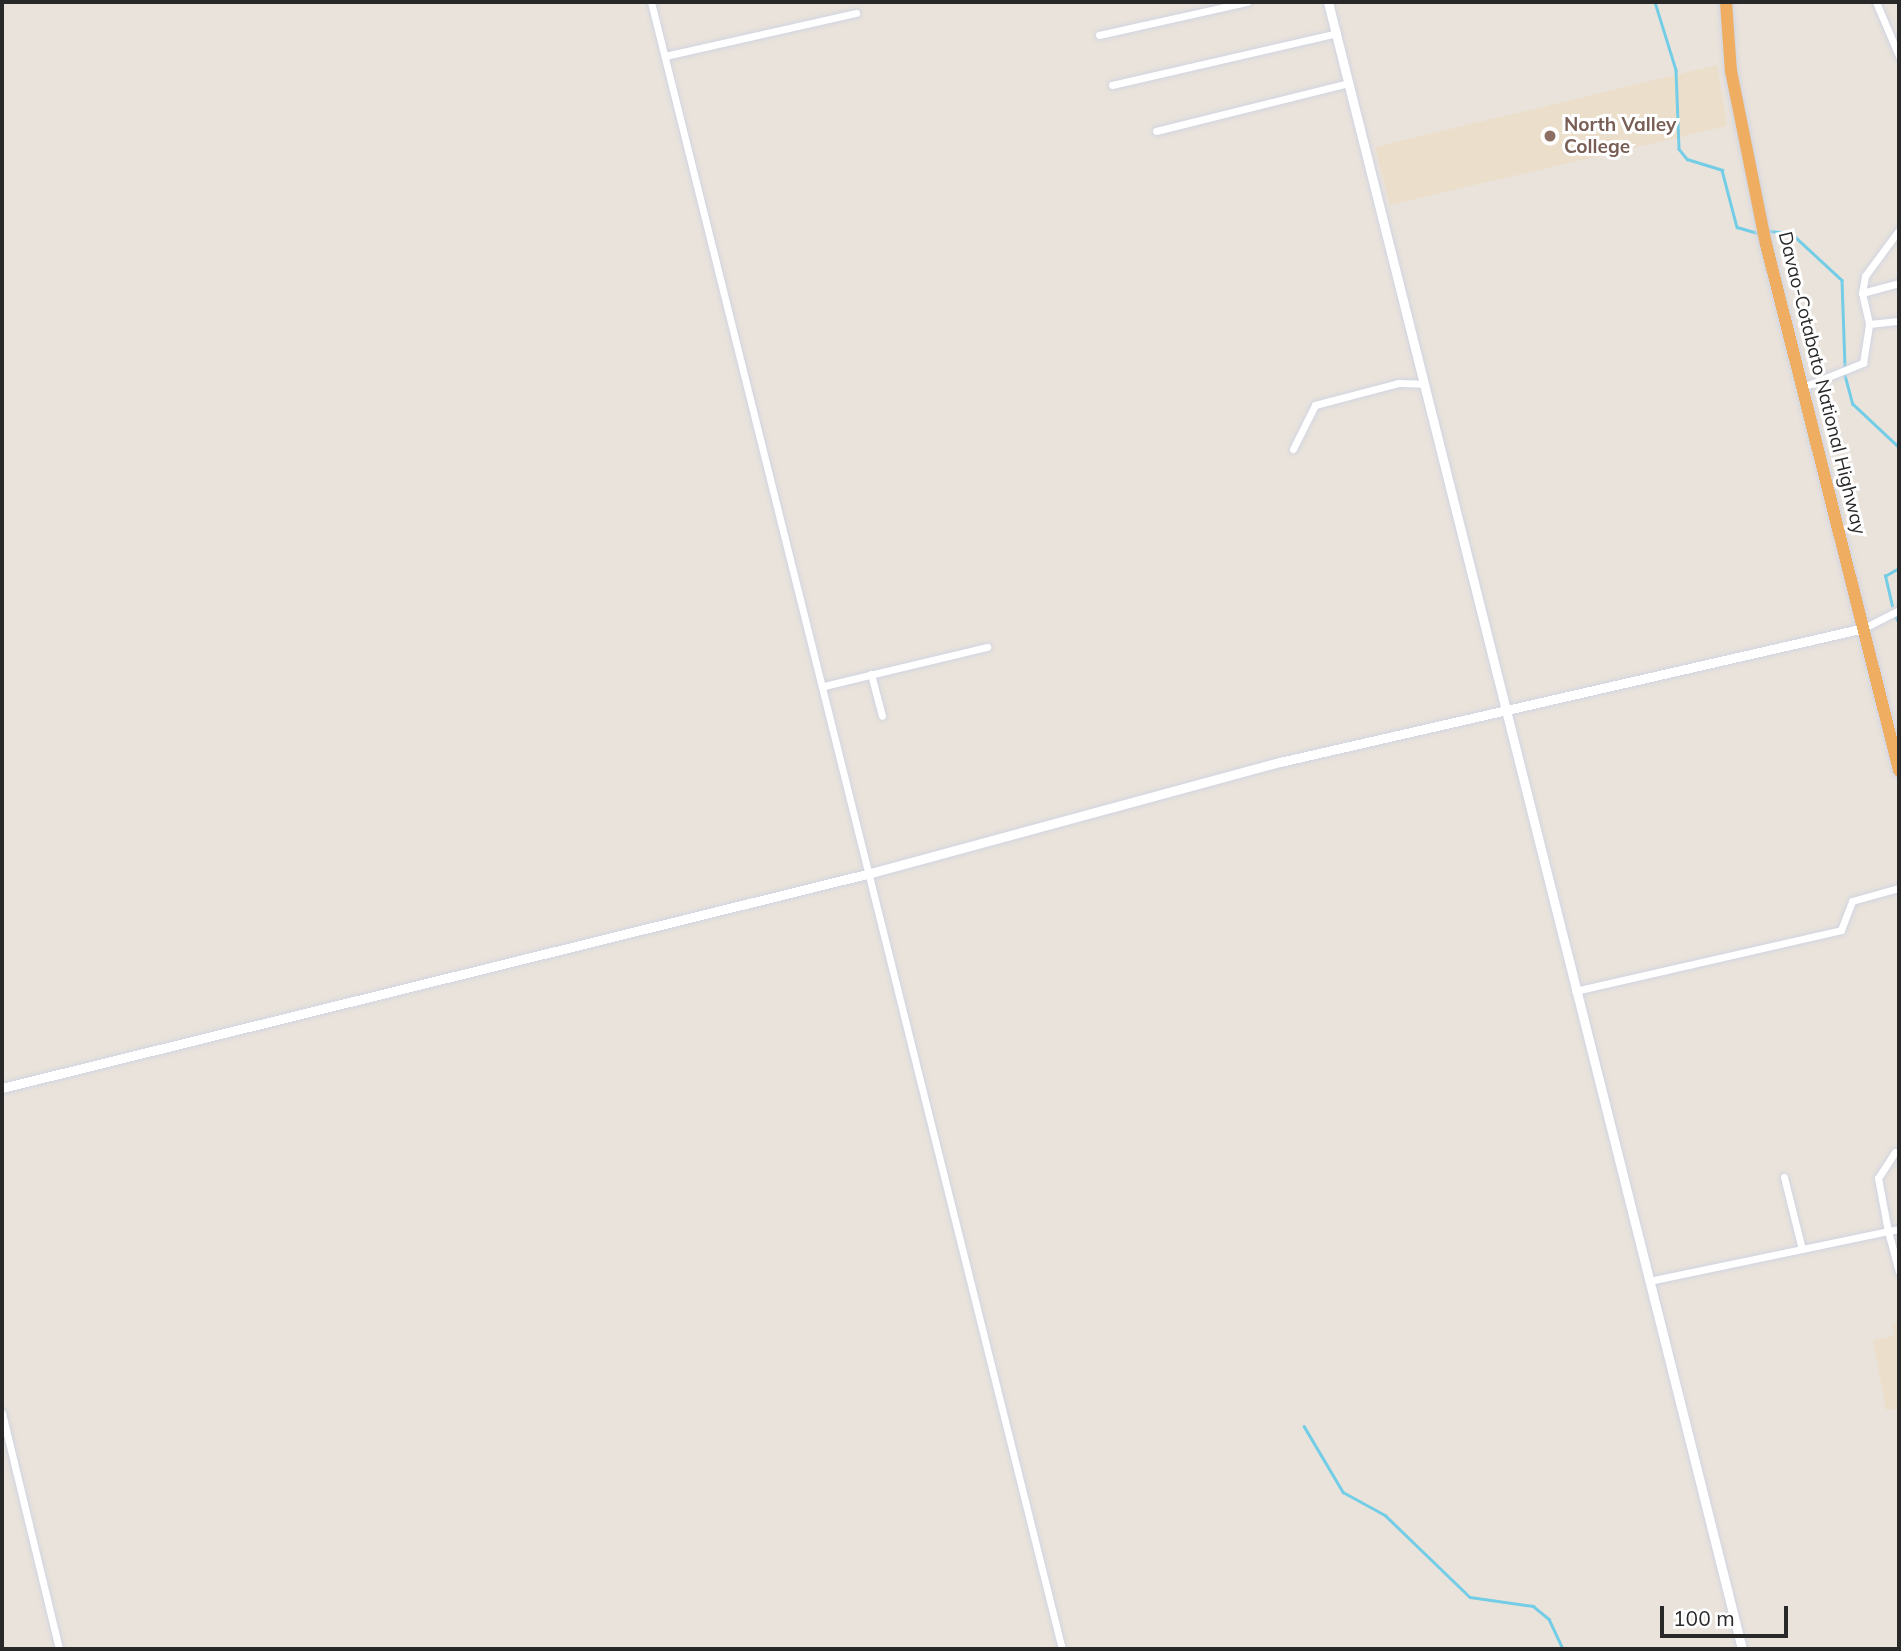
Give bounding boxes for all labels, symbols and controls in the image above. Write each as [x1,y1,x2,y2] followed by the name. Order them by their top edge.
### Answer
[1564,114,1676,158] place label: North Valley College
[1542,128,1558,144] marker: North Valley College
[1773,229,1871,537] street label: Davao-Cotabato National Highway
[1663,1592,1791,1636] scale bar
[1673,1605,1735,1631] text: 100 m

